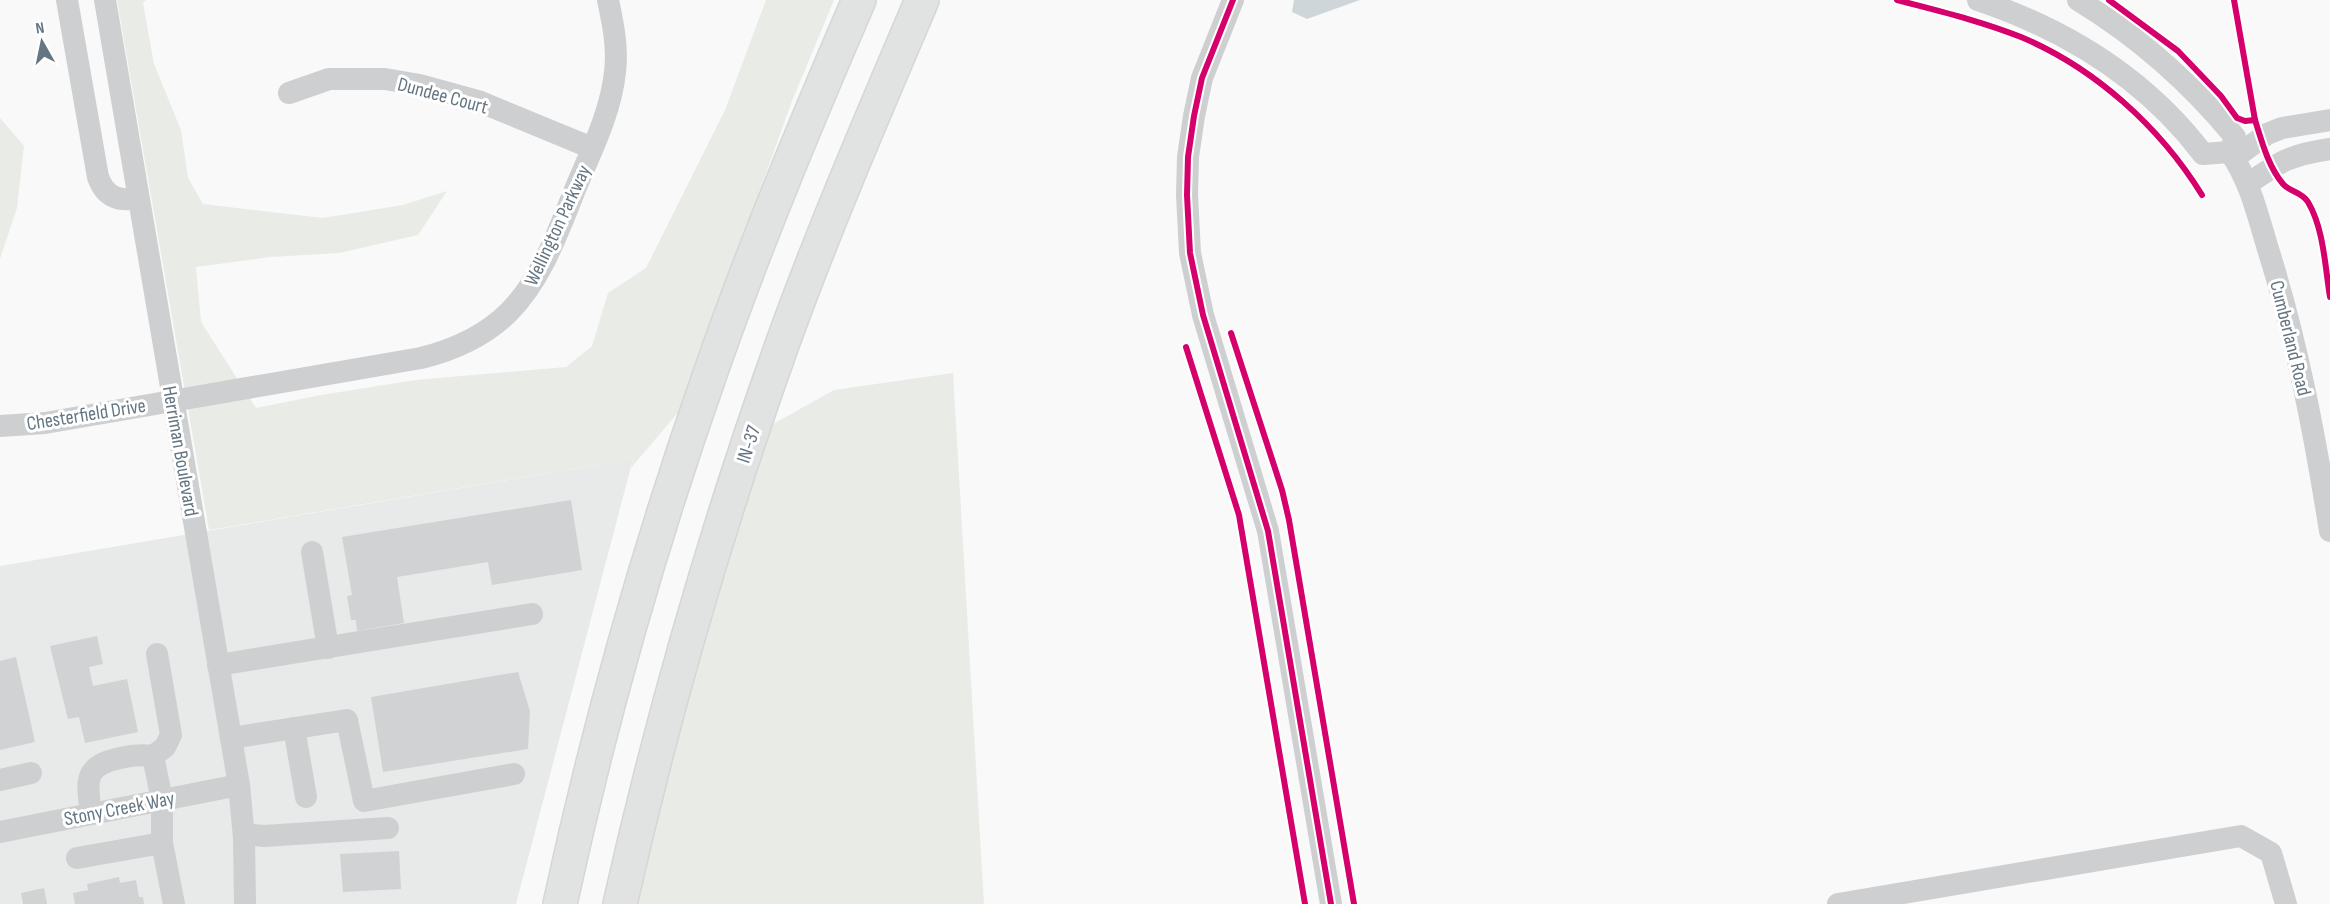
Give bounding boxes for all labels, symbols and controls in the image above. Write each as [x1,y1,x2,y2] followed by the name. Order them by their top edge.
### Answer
[12,12,72,72] north arrow
[34,19,46,39] text: N
[395,72,491,120] street label: Dundee Court
[520,161,596,290] street label: Wellington Parkway
[2264,278,2316,398] street label: Cumberland Road
[157,384,203,518] street label: Herriman Boulevard
[25,394,147,436] street label: Chesterfield Drive
[732,423,766,466] street label: IN-37
[62,786,177,831] street label: Stony Creek Way

